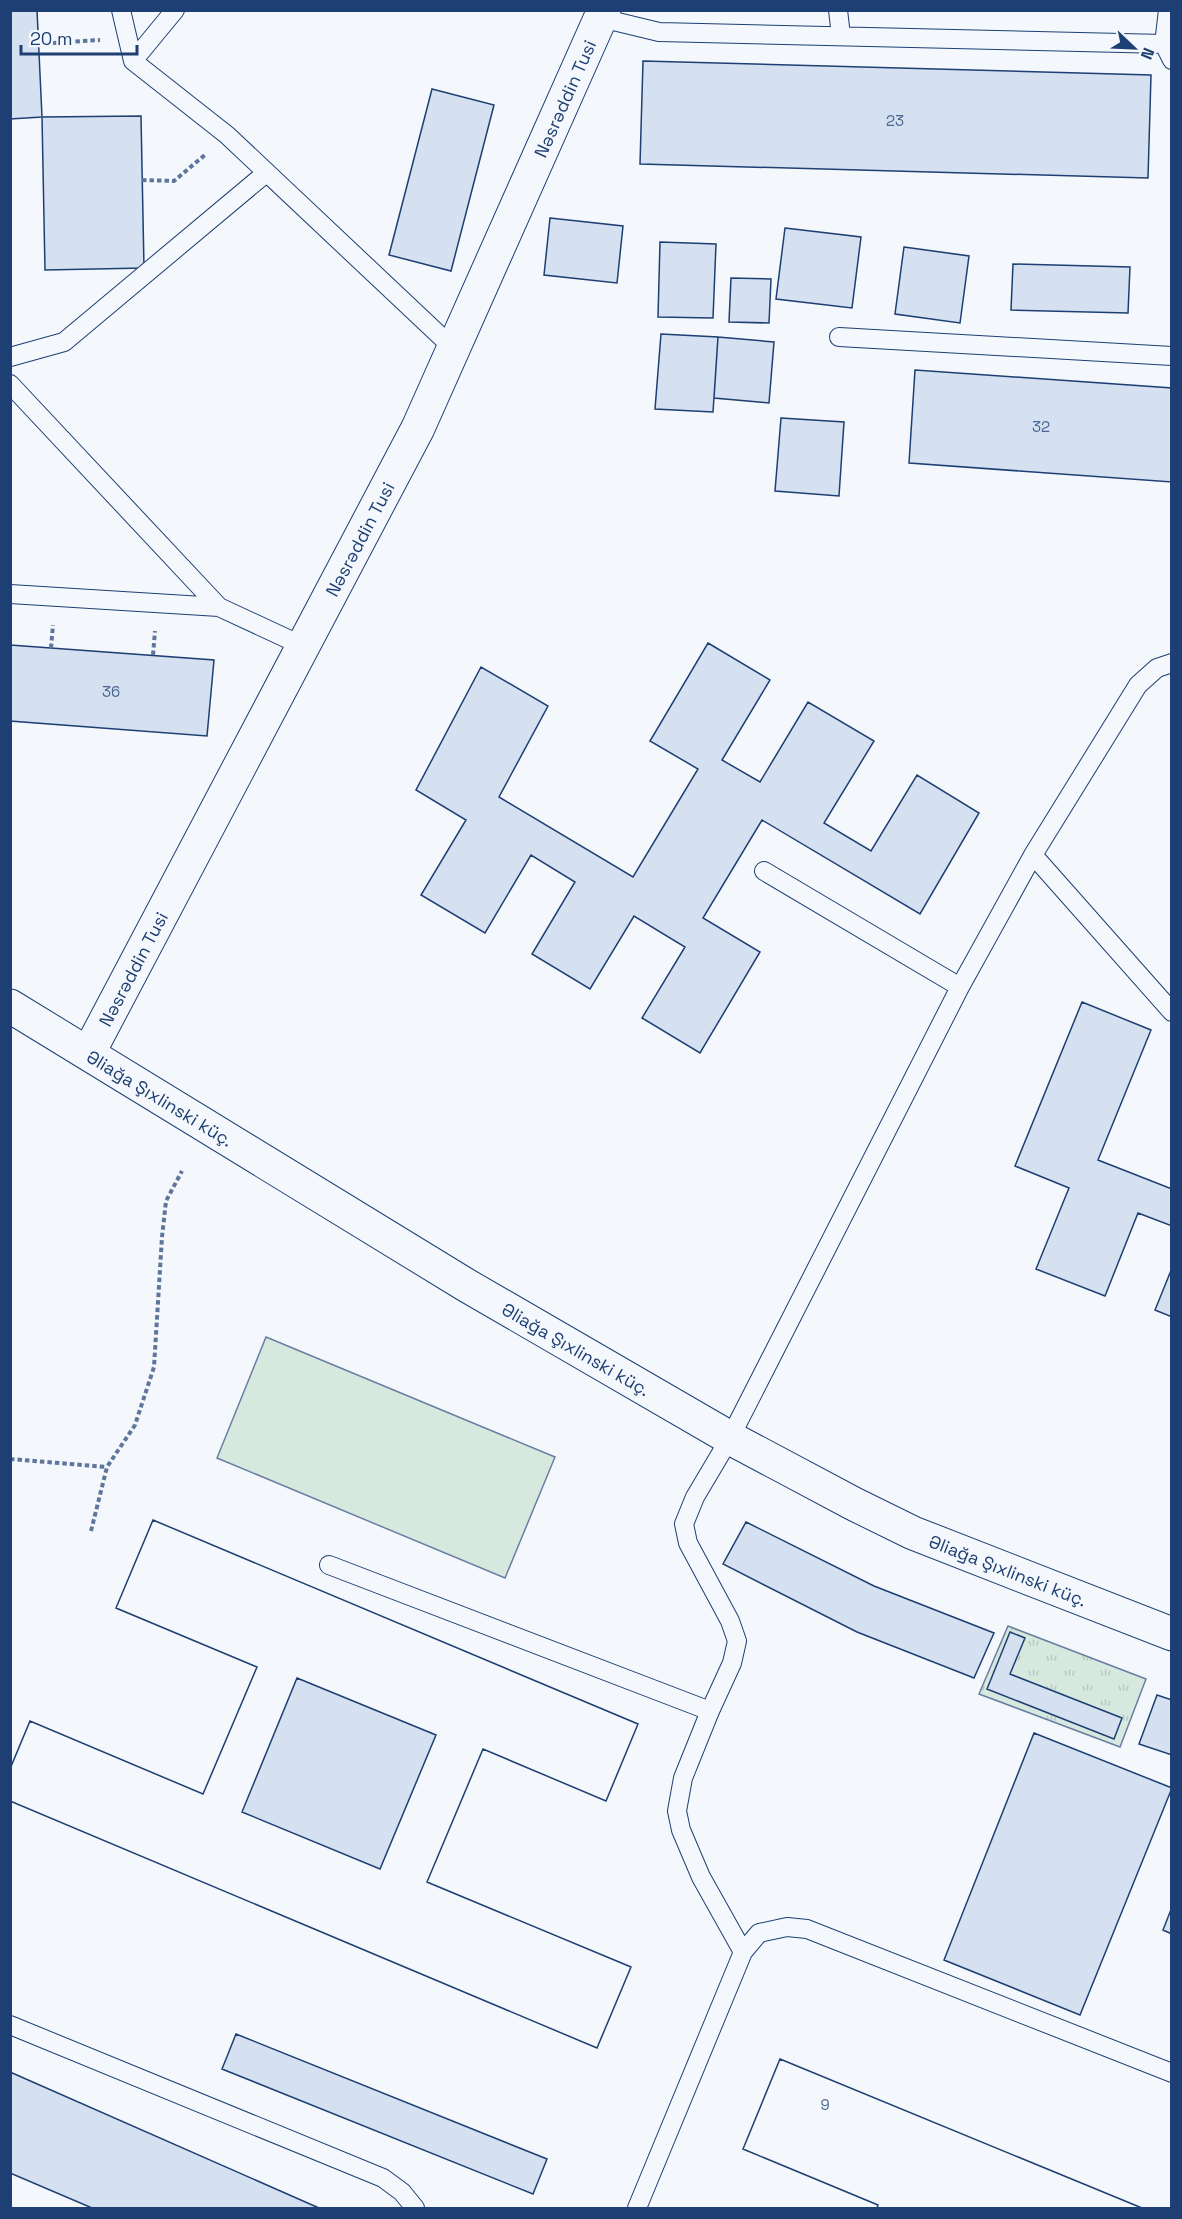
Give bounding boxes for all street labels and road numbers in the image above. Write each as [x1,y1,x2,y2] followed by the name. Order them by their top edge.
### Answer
[528,36,601,161] street label: Nəsrəddin Tusi
[320,478,399,600] street label: Nəsrəddin Tusi
[93,908,172,1030] street label: Nəsrəddin Tusi
[83,1044,238,1151] street label: Əliağa Şıxlinski küç.
[498,1297,654,1401] street label: Əliağa Şıxlinski küç.
[926,1529,1090,1611] street label: Əliağa Şıxlinski küç.

